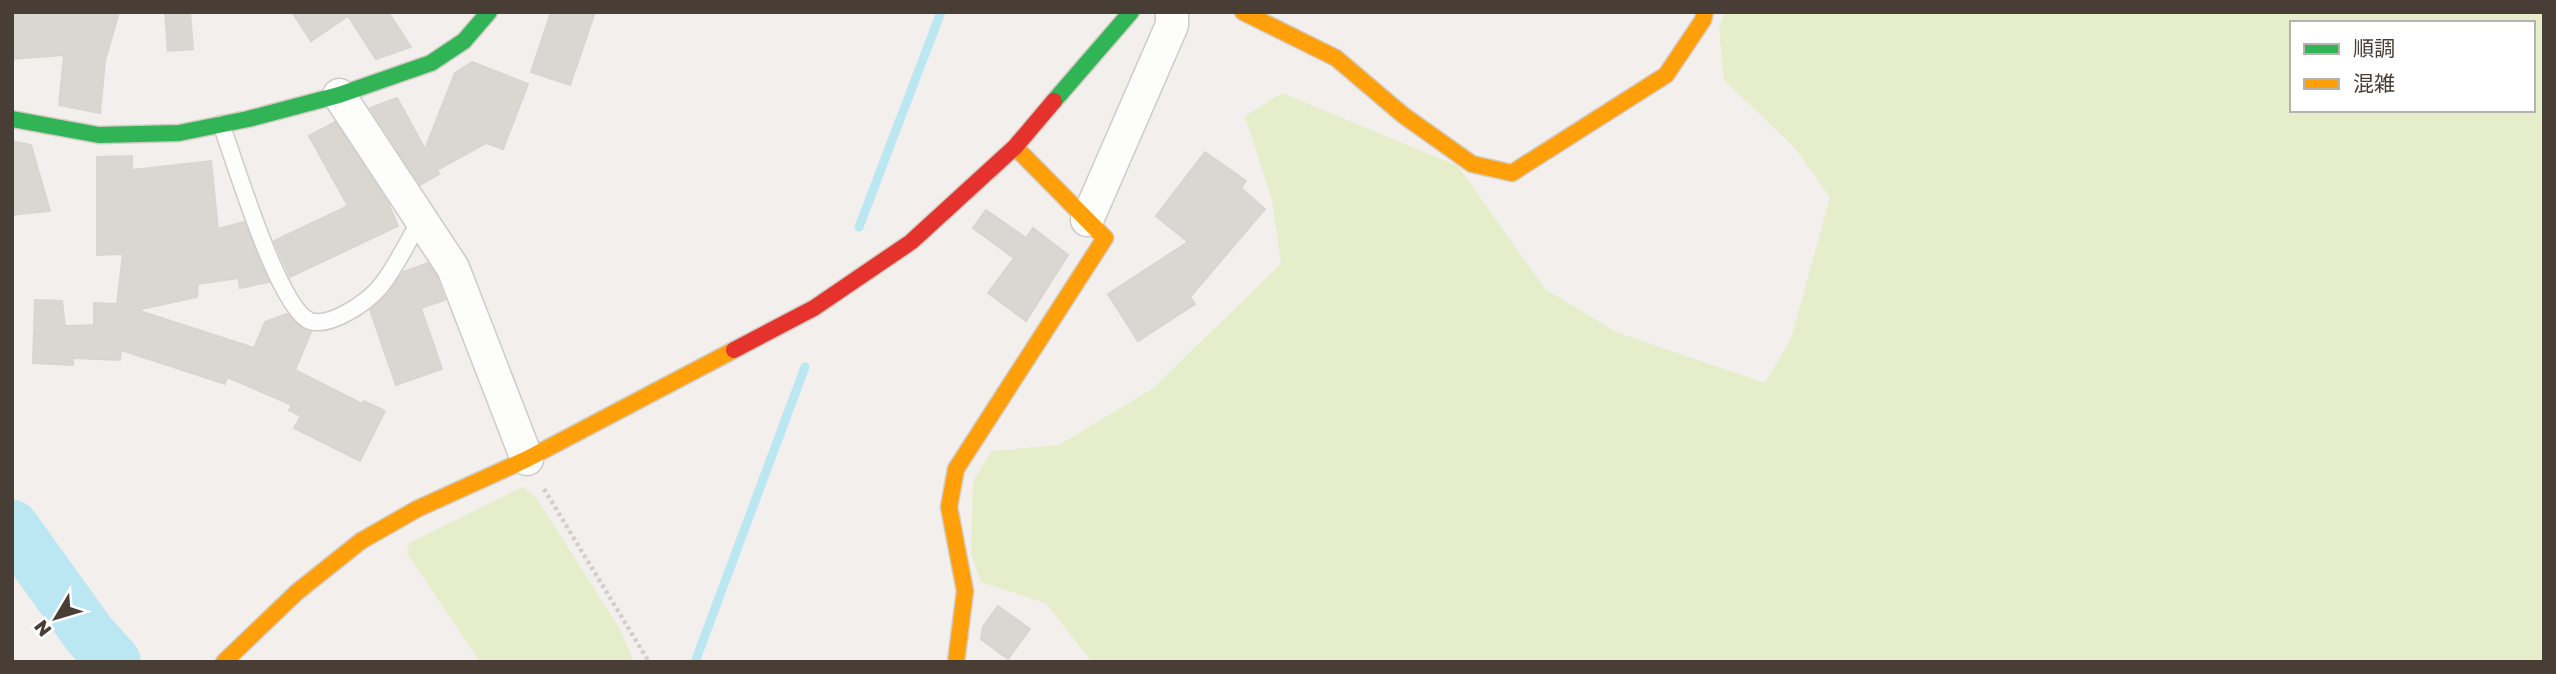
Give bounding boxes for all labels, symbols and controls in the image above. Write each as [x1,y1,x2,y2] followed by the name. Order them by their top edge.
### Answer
[2290,21,2535,112] legend
[2353,35,2395,61] text: 順調
[2353,70,2395,96] text: 混雑
[21,583,91,653] north arrow
[29,616,56,642] text: N

